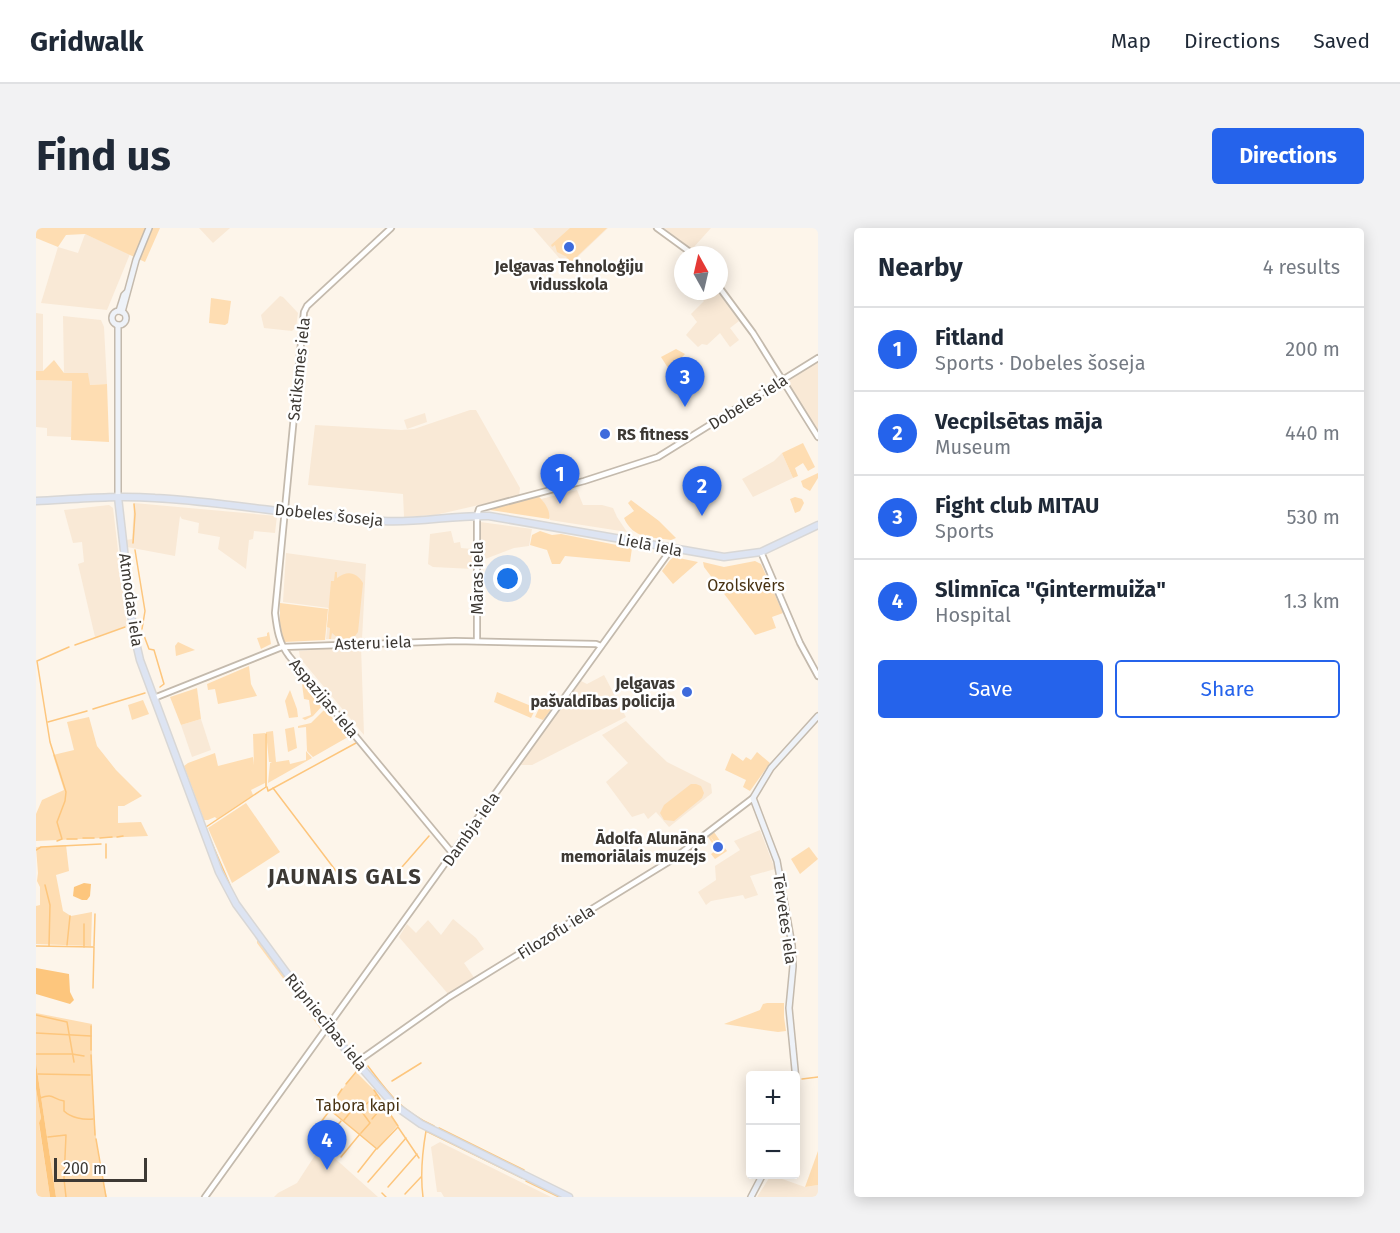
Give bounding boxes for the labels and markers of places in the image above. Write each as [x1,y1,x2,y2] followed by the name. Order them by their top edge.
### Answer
[562,240,576,254] marker: Jelgavas Tehnoloģiju vidusskola
[493,257,644,294] place label: Jelgavas Tehnoloģiju vidusskola
[666,358,704,407] pin: 3
[617,425,689,444] place label: RS fitness
[598,427,612,441] marker: RS fitness
[540,454,580,504] pin: 1
[682,466,722,516] pin: 2
[530,674,675,711] place label: Jelgavas pašvaldības policija
[680,685,694,699] marker: Jelgavas pašvaldības policija
[561,829,706,866] place label: Ādolfa Alunāna memoriālais muzejs
[711,840,725,854] marker: Ādolfa Alunāna memoriālais muzejs
[308,1120,346,1170] pin: 4

